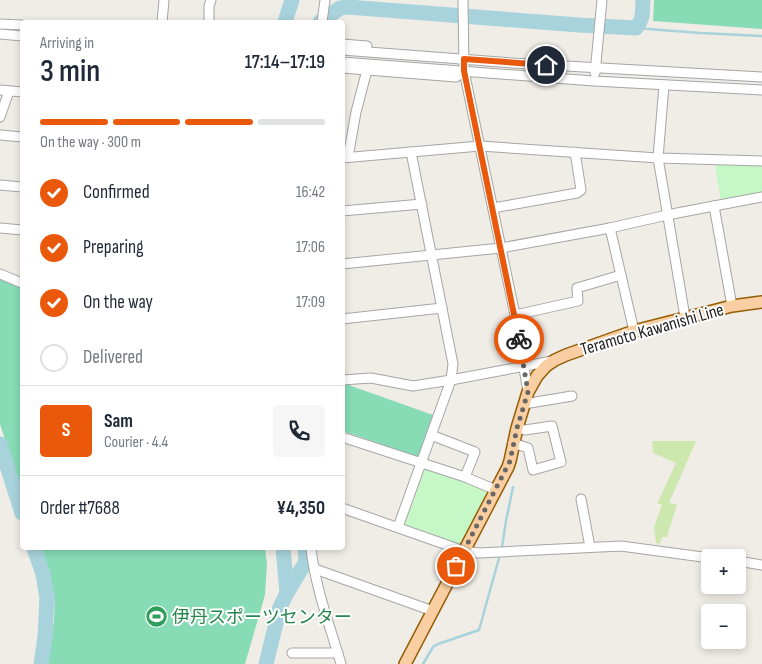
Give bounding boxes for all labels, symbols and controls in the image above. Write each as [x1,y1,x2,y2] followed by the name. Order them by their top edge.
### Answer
[40,34,94,53] text: Arriving in
[525,44,567,86] pin
[245,51,325,74] text: 17:14–17:19
[532,51,560,79] icon: home
[40,52,100,91] text: 3 min
[40,133,141,152] text: On the way · 300 m
[40,179,68,207] icon: check
[83,181,150,204] text: Confirmed
[296,183,325,202] text: 16:42
[40,234,68,262] icon: check
[83,236,144,259] text: Preparing
[296,238,325,257] text: 17:06
[40,289,68,317] icon: check
[83,291,153,314] text: On the way
[296,293,325,312] text: 17:09
[578,299,726,360] street label: Teramoto Kawanishi Line
[494,314,544,364] courier
[505,325,533,353] icon: bike
[83,346,143,369] text: Delivered
[273,405,325,457] button: phone
[104,410,133,433] text: Sam
[62,419,70,442] text: S
[104,433,168,452] text: Courier · 4.4
[40,497,120,520] text: Order #7688
[276,497,325,520] text: ¥4,350
[435,545,477,587] pin
[701,549,746,649] map controls
[701,549,746,594] button: +
[442,552,470,580] icon: bag
[701,604,746,649] button: −
[144,605,168,629] sports icon: 伊丹スポーツセンター
[172,607,352,628] place label: 伊丹スポーツセンター

